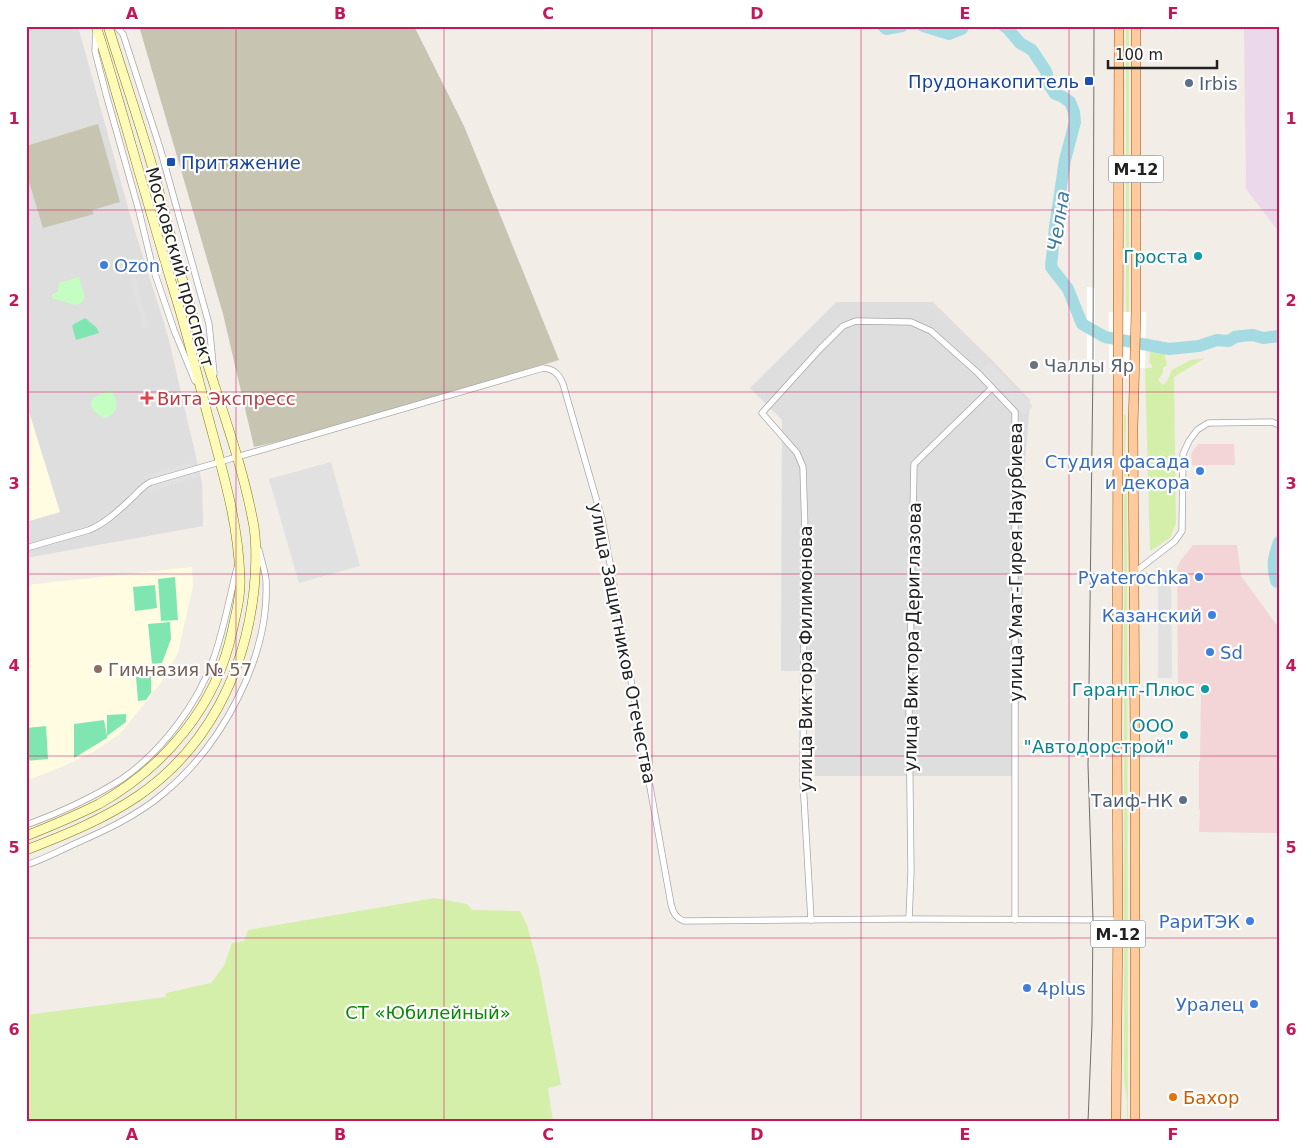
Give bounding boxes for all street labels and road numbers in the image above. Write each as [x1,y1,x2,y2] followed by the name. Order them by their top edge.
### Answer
[1108,156,1164,182] road number: М-12
[141,165,219,369] street label: Московский проспект
[1005,422,1026,702] street label: улица Умат-Гирея Наурбиева
[585,501,661,785] street label: улица Защитников Отечества
[899,502,925,772] street label: улица Виктора Дериглазова
[795,526,816,792] street label: улица Виктора Филимонова
[1090,921,1146,948] road number: М-12

